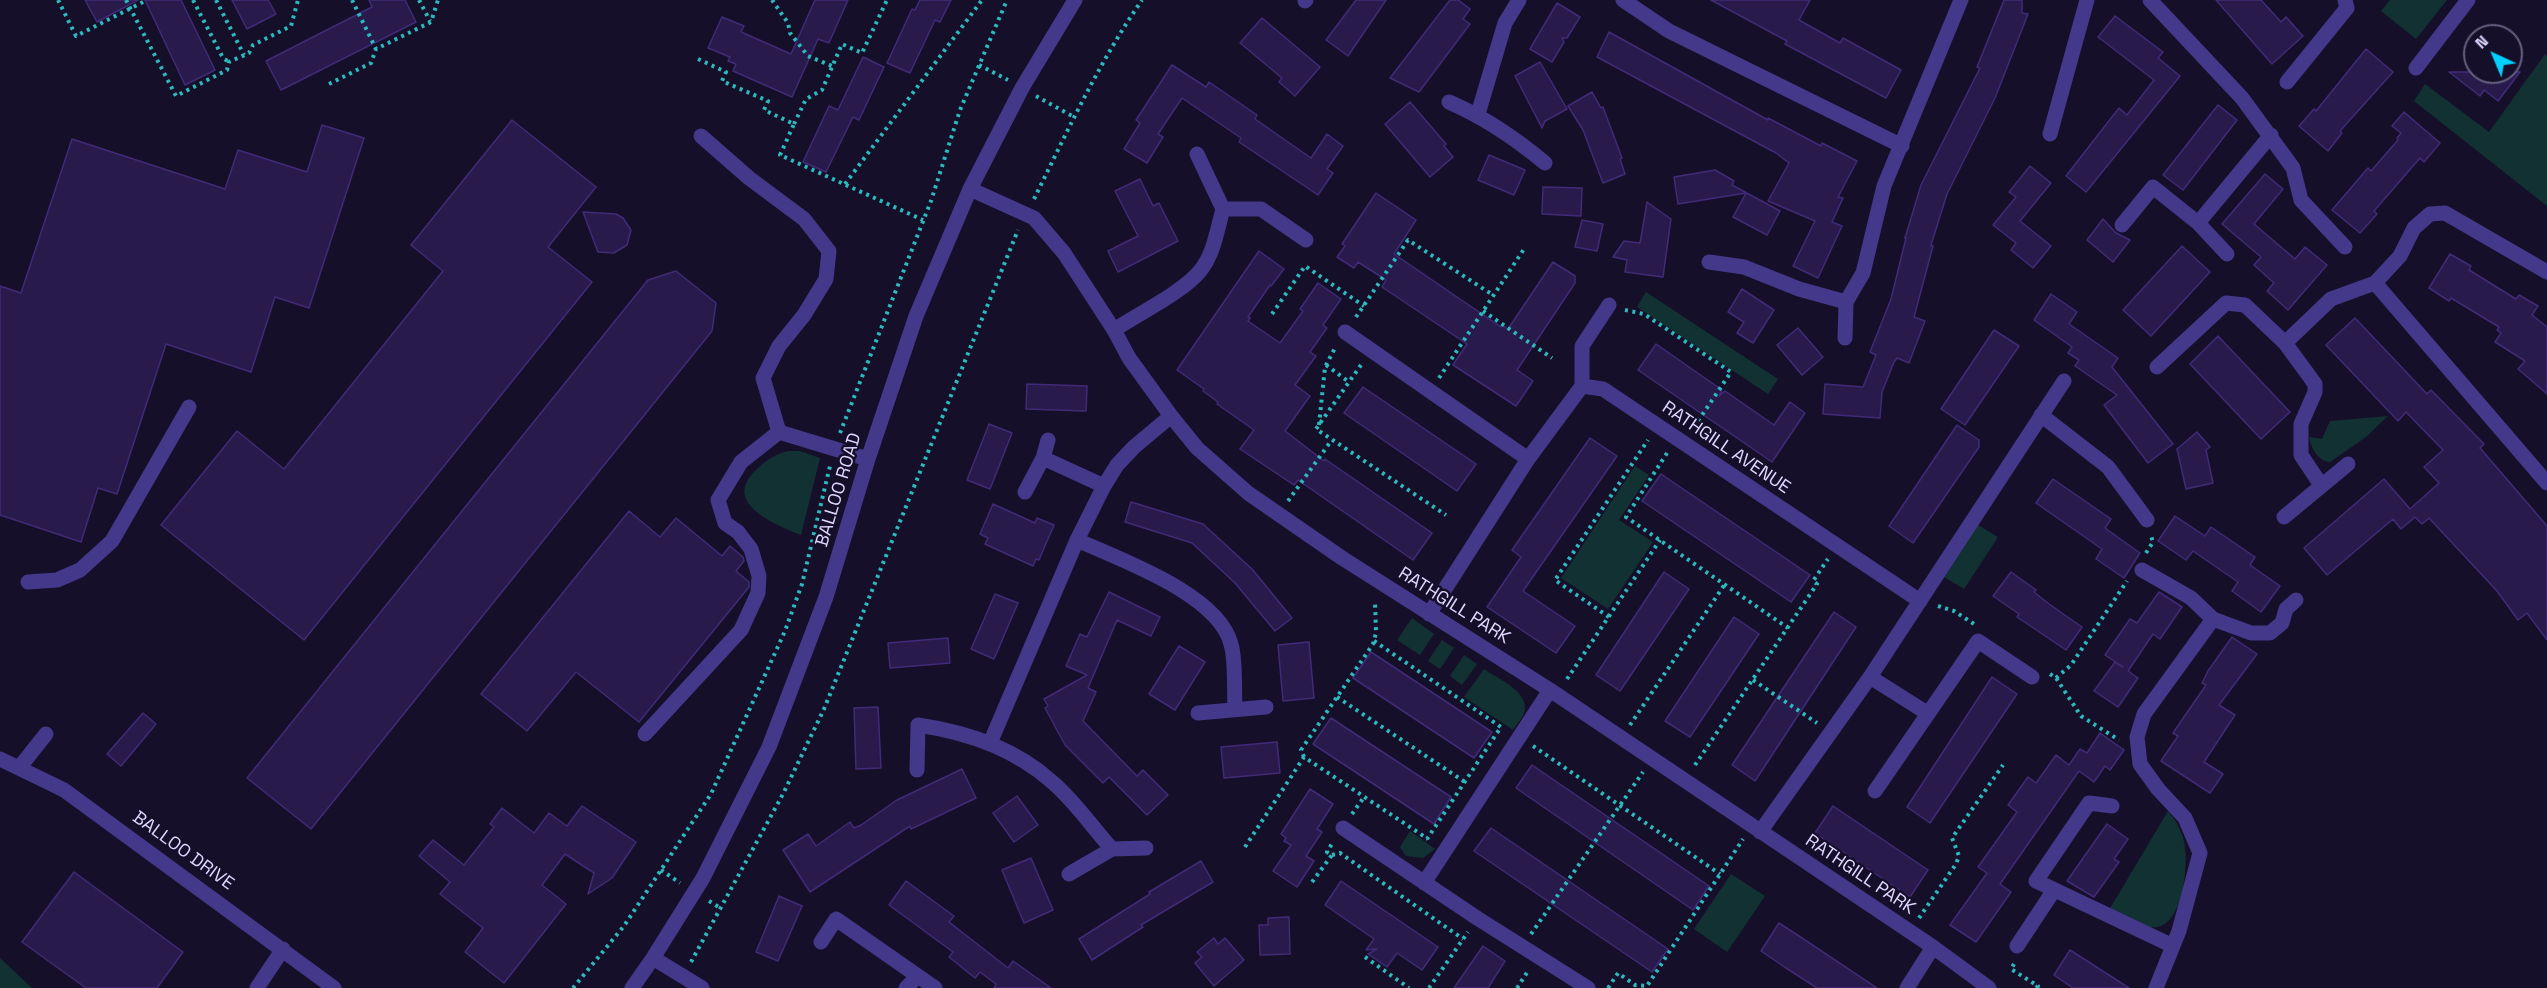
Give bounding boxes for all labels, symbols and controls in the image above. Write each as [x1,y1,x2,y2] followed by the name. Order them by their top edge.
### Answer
[2463,24,2523,84] north arrow
[2470,31,2493,53] text: N
[1658,397,1794,499] street label: RATHGILL AVENUE
[811,431,867,549] street label: BALLOO ROAD
[1394,563,1514,649] street label: RATHGILL PARK
[128,807,238,895] street label: BALLOO DRIVE
[1801,830,1919,920] street label: RATHGILL PARK

